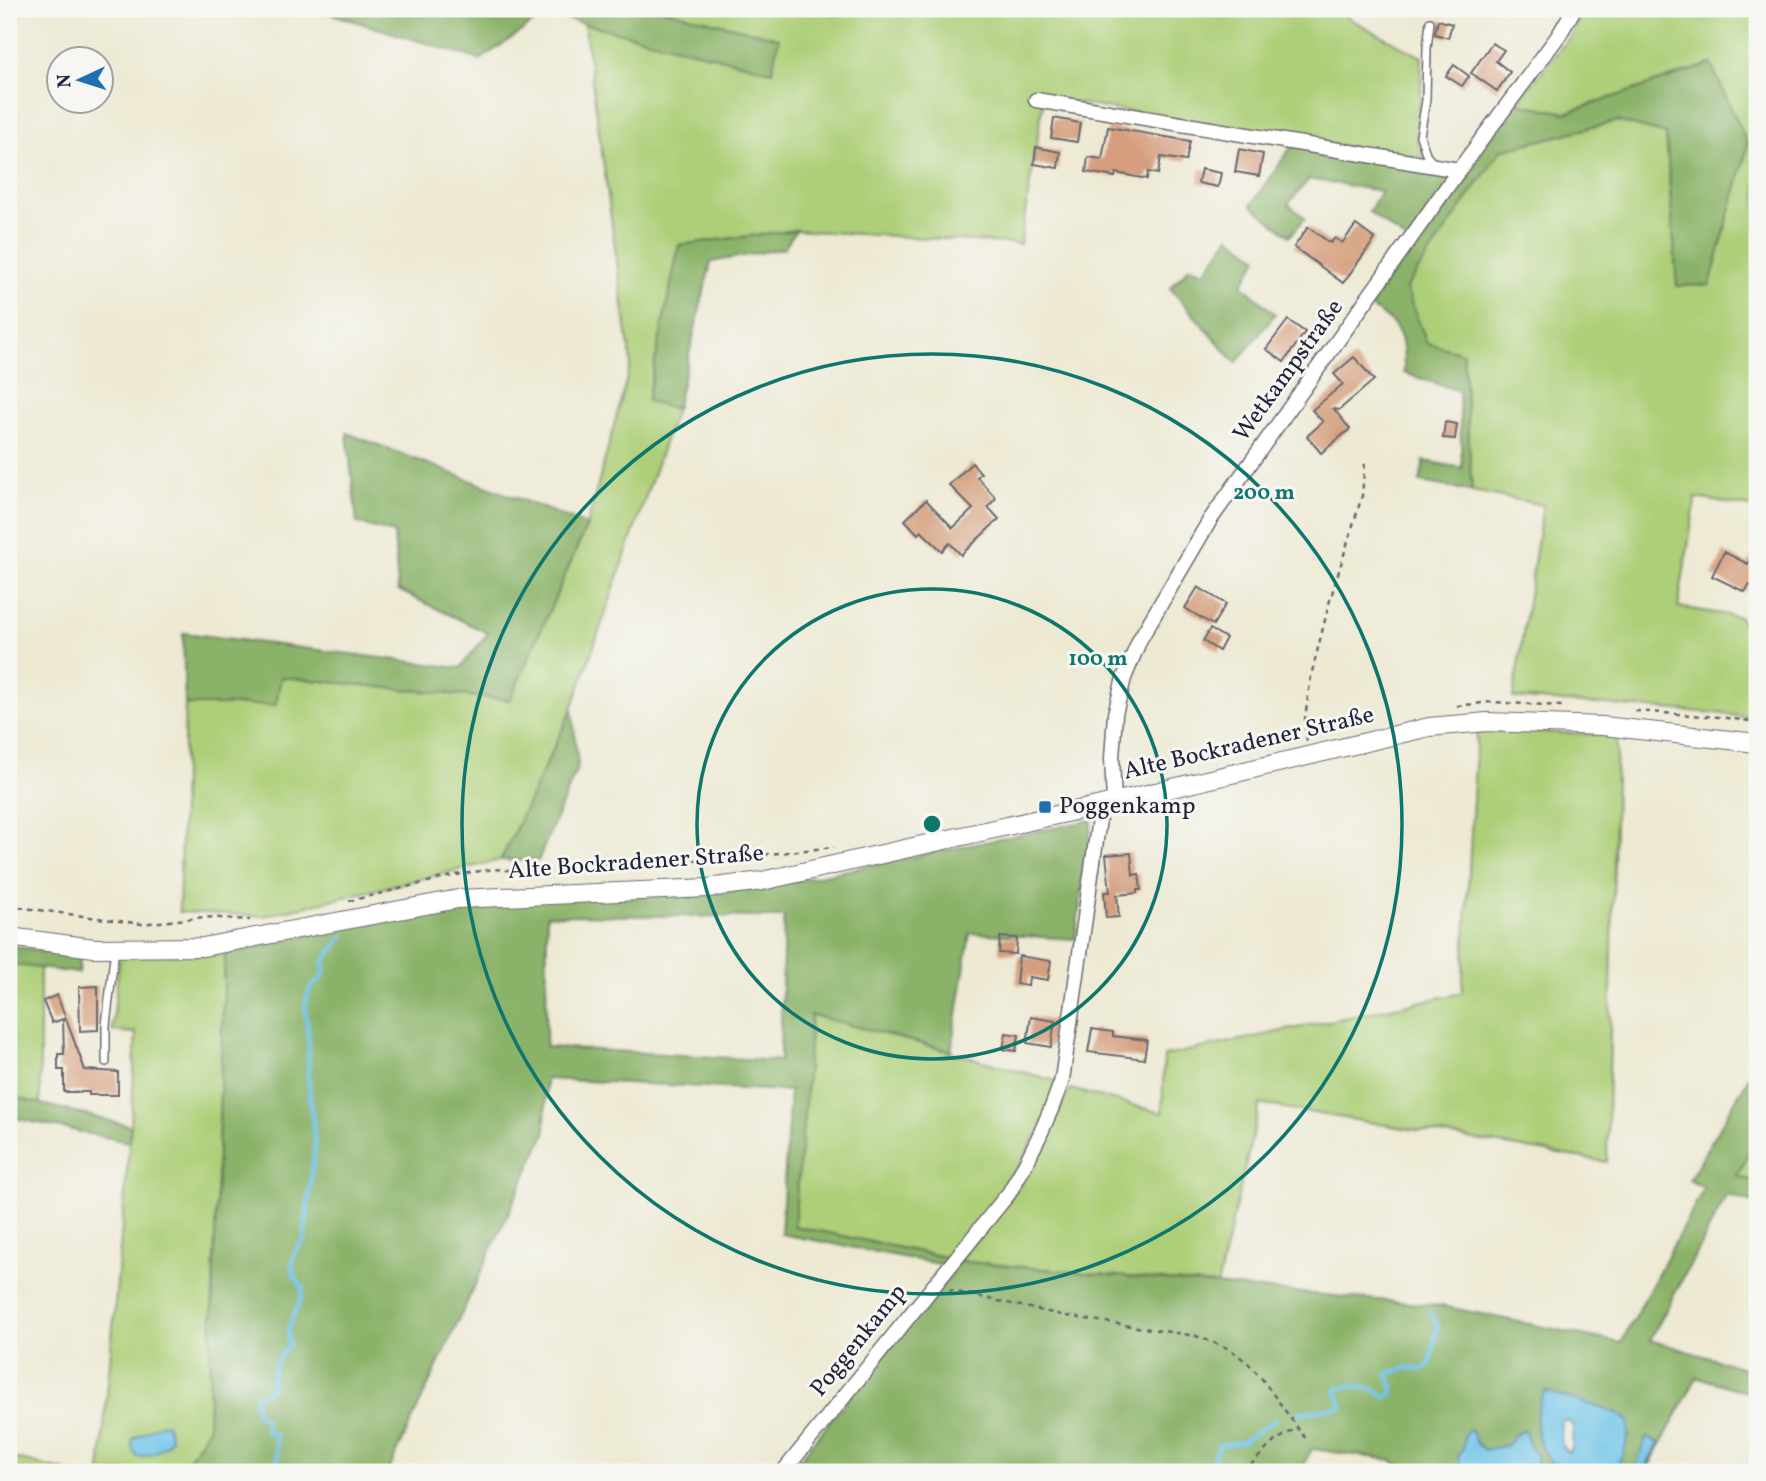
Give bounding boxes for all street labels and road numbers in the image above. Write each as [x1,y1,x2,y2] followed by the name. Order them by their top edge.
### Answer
[1226,293,1352,449] street label: Wetkampstraße
[1120,699,1378,789] street label: Alte Bockradener Straße
[507,837,765,889] street label: Alte Bockradener Straße
[803,1277,915,1405] street label: Poggenkamp

